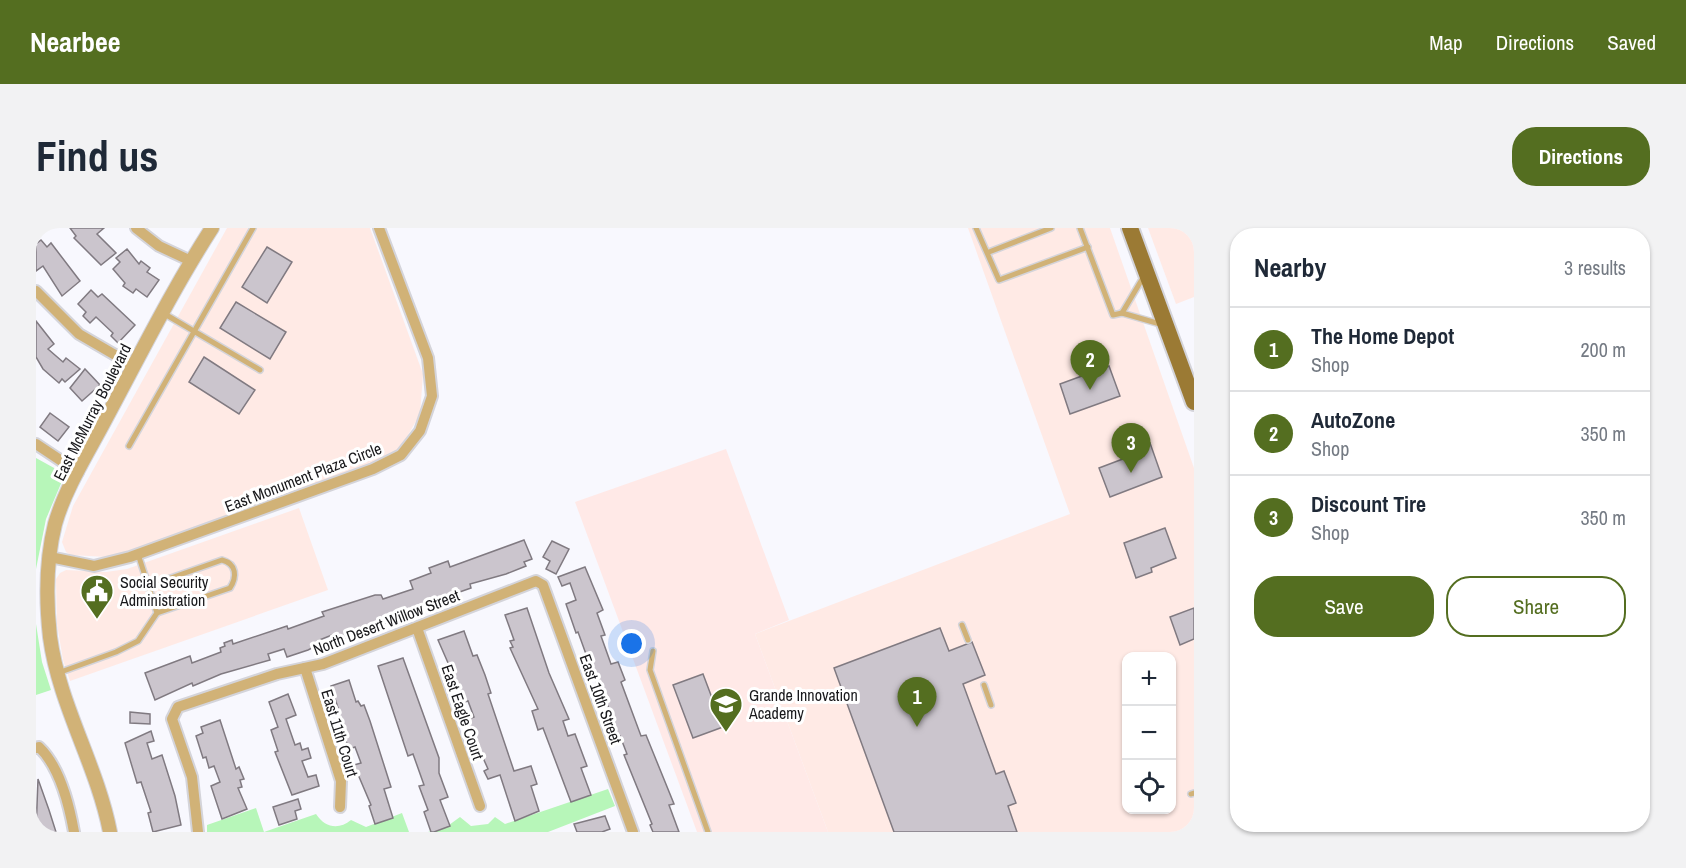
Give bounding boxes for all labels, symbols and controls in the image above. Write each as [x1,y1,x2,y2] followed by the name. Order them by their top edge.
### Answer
[30,23,121,61] text: Nearbee
[1429,28,1463,57] text: Map
[1496,28,1574,57] text: Directions
[1607,28,1656,57] text: Saved
[1512,127,1650,186] button: Directions
[36,128,158,184] text: Find us
[1254,250,1326,285] text: Nearby
[1564,254,1626,281] text: 3 results
[1311,321,1454,351] text: The Home Depot
[1269,336,1278,363] text: 1
[1580,336,1626,363] text: 200 m
[48,340,136,484] street label: East McMurray Boulevard
[1070,340,1110,390] pin: 2
[1311,351,1349,378] text: Shop
[1311,405,1395,435] text: AutoZone
[1269,420,1278,447] text: 2
[1580,420,1626,447] text: 350 m
[1112,424,1150,473] pin: 3
[1311,435,1349,462] text: Shop
[221,437,385,517] street label: East Monument Plaza Circle
[1311,489,1426,519] text: Discount Tire
[1269,504,1278,531] text: 3
[1580,504,1626,531] text: 350 m
[1311,519,1349,546] text: Shop
[119,571,209,611] place label: Social Security Administration
[79,573,115,620] public building icon: Social Security Administration
[1254,576,1434,637] button: Save
[1446,576,1626,637] button: Share
[310,584,463,660] street label: North Desert Willow Street
[617,629,646,658] your location
[575,651,628,747] street label: East 10th Street
[1122,652,1176,814] map controls
[1122,652,1176,706] button: +
[436,662,490,763] street label: East Eagle Court
[898,678,936,727] pin: 1
[748,684,858,724] place label: Grande Innovation Academy
[708,686,744,733] school or university icon: Grande Innovation Academy
[316,687,364,780] street label: East 11th Court
[1122,706,1176,760] button: −
[1122,760,1176,814] button: locate

